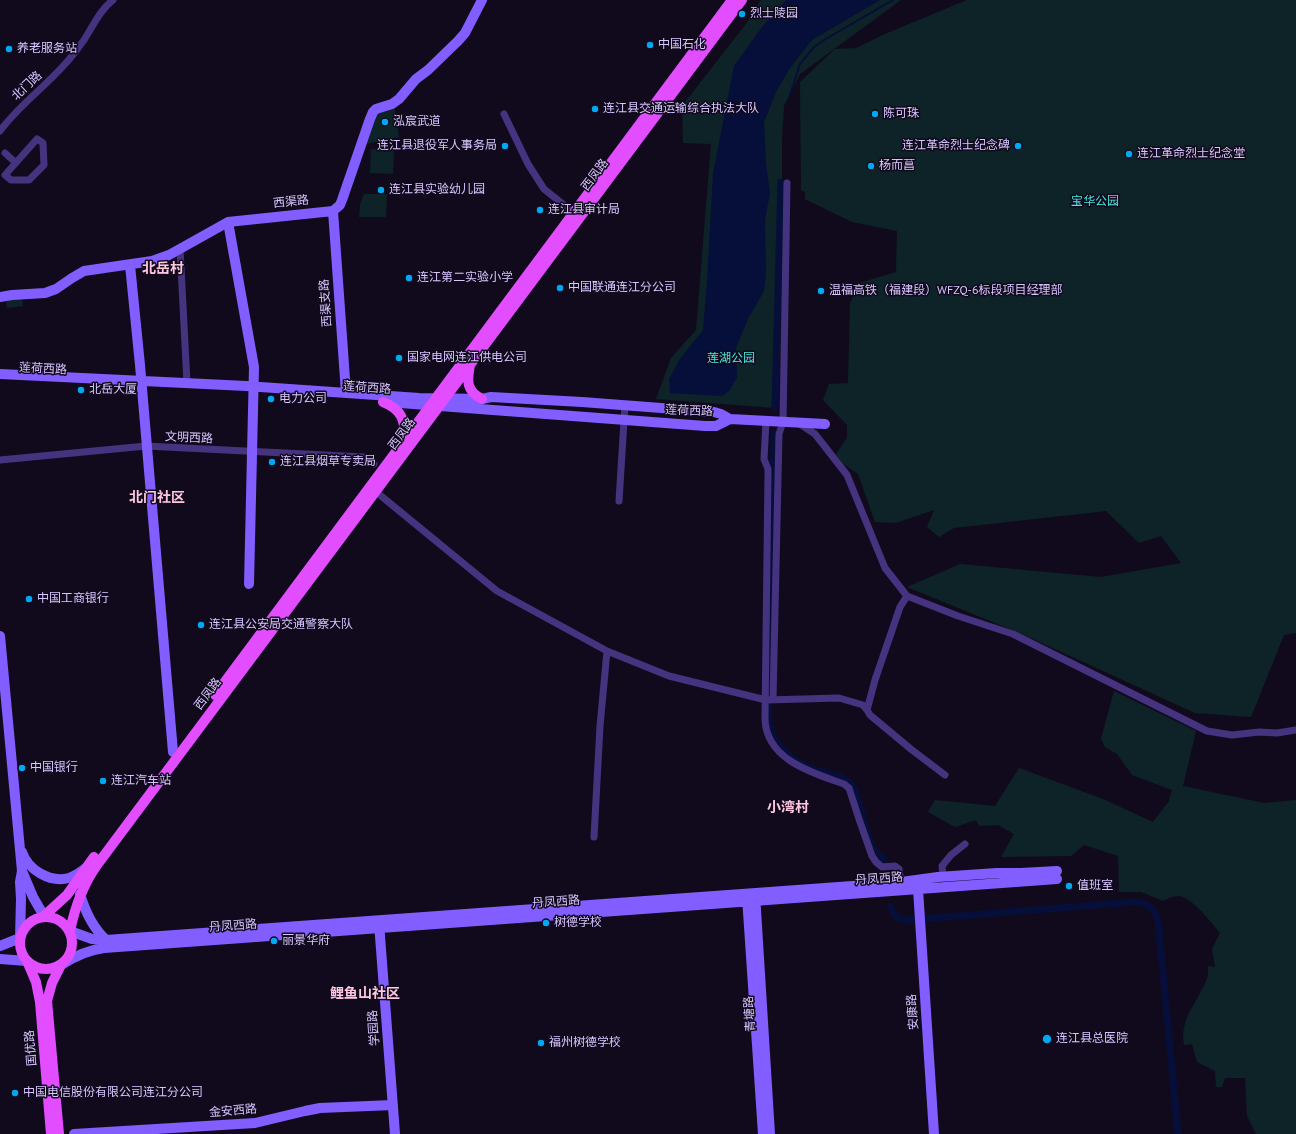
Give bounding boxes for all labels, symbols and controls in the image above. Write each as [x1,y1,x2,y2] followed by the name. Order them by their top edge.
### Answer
[750,7,798,21] place label: 烈士陵园
[737,9,747,19] marker: 烈士陵园
[658,38,706,52] place label: 中国石化
[645,40,655,50] marker: 中国石化
[17,42,77,56] place label: 养老服务站
[4,44,14,54] marker: 养老服务站
[9,68,45,104] street label: 北门路
[603,102,759,116] place label: 连江县交通运输综合执法大队
[590,104,600,114] marker: 连江县交通运输综合执法大队
[883,107,919,121] place label: 陈可珠
[870,109,880,119] marker: 陈可珠
[393,115,441,129] place label: 泓宸武道
[380,117,390,127] marker: 泓宸武道
[377,139,497,153] place label: 连江县退役军人事务局
[902,139,1010,153] place label: 连江革命烈士纪念碑
[500,141,510,151] marker: 连江县退役军人事务局
[1013,141,1023,151] marker: 连江革命烈士纪念碑
[1137,147,1245,161] place label: 连江革命烈士纪念堂
[1124,149,1134,159] marker: 连江革命烈士纪念堂
[578,156,612,194] street label: 西凤路
[879,159,915,173] place label: 杨而菖
[866,161,876,171] marker: 杨而菖
[389,183,485,197] place label: 连江县实验幼儿园
[376,185,386,195] marker: 连江县实验幼儿园
[272,193,310,211] street label: 西渠路
[1071,195,1119,209] park label: 宝华公园
[548,203,620,217] place label: 连江县审计局
[535,205,545,215] marker: 连江县审计局
[142,261,184,277] district label: 北岳村
[417,271,513,285] place label: 连江第二实验小学
[404,273,414,283] marker: 连江第二实验小学
[317,279,335,327] street label: 西渠支路
[568,281,676,295] place label: 中国联通连江分公司
[555,283,565,293] marker: 中国联通连江分公司
[829,284,1062,298] place label: 温福高铁（福建段）WFZQ-6标段项目经理部
[816,286,826,296] marker: 温福高铁（福建段）WFZQ-6标段项目经理部
[407,351,527,365] place label: 国家电网连江供电公司
[707,352,755,366] park label: 莲湖公园
[394,353,404,363] marker: 国家电网连江供电公司
[19,361,67,377] street label: 莲荷西路
[343,379,391,397] street label: 莲荷西路
[89,383,137,397] place label: 北岳大厦
[76,385,86,395] marker: 北岳大厦
[279,392,327,406] place label: 电力公司
[266,394,276,404] marker: 电力公司
[665,403,713,419] street label: 莲荷西路
[385,415,419,453] street label: 西凤路
[165,430,213,446] street label: 文明西路
[280,455,376,469] place label: 连江县烟草专卖局
[267,457,277,467] marker: 连江县烟草专卖局
[129,490,185,506] district label: 北门社区
[37,592,109,606] place label: 中国工商银行
[24,594,34,604] marker: 中国工商银行
[209,618,353,632] place label: 连江县公安局交通警察大队
[196,620,206,630] marker: 连江县公安局交通警察大队
[191,675,225,713] street label: 西凤路
[30,761,78,775] place label: 中国银行
[17,763,27,773] marker: 中国银行
[111,774,171,788] place label: 连江汽车站
[98,776,108,786] marker: 连江汽车站
[767,800,809,816] district label: 小湾村
[855,870,903,888] street label: 丹凤西路
[1077,879,1113,893] place label: 值班室
[1064,881,1074,891] marker: 值班室
[532,893,580,911] street label: 丹凤西路
[554,916,602,930] place label: 树德学校
[209,917,257,935] street label: 丹凤西路
[541,918,551,928] marker: 树德学校
[282,934,330,948] place label: 丽景华府
[269,936,279,946] marker: 丽景华府
[330,986,400,1002] district label: 鲤鱼山社区
[905,994,921,1030] street label: 安康路
[742,996,758,1032] street label: 青塘路
[366,1010,382,1046] street label: 学园路
[22,1029,40,1067] street label: 国优路
[1056,1032,1128,1046] place label: 连江县总医院
[1041,1033,1053,1045] marker: 连江县总医院
[549,1036,621,1050] place label: 福州树德学校
[536,1038,546,1048] marker: 福州树德学校
[23,1086,203,1100] place label: 中国电信股份有限公司连江分公司
[10,1088,20,1098] marker: 中国电信股份有限公司连江分公司
[208,1102,258,1120] street label: 金安西路

